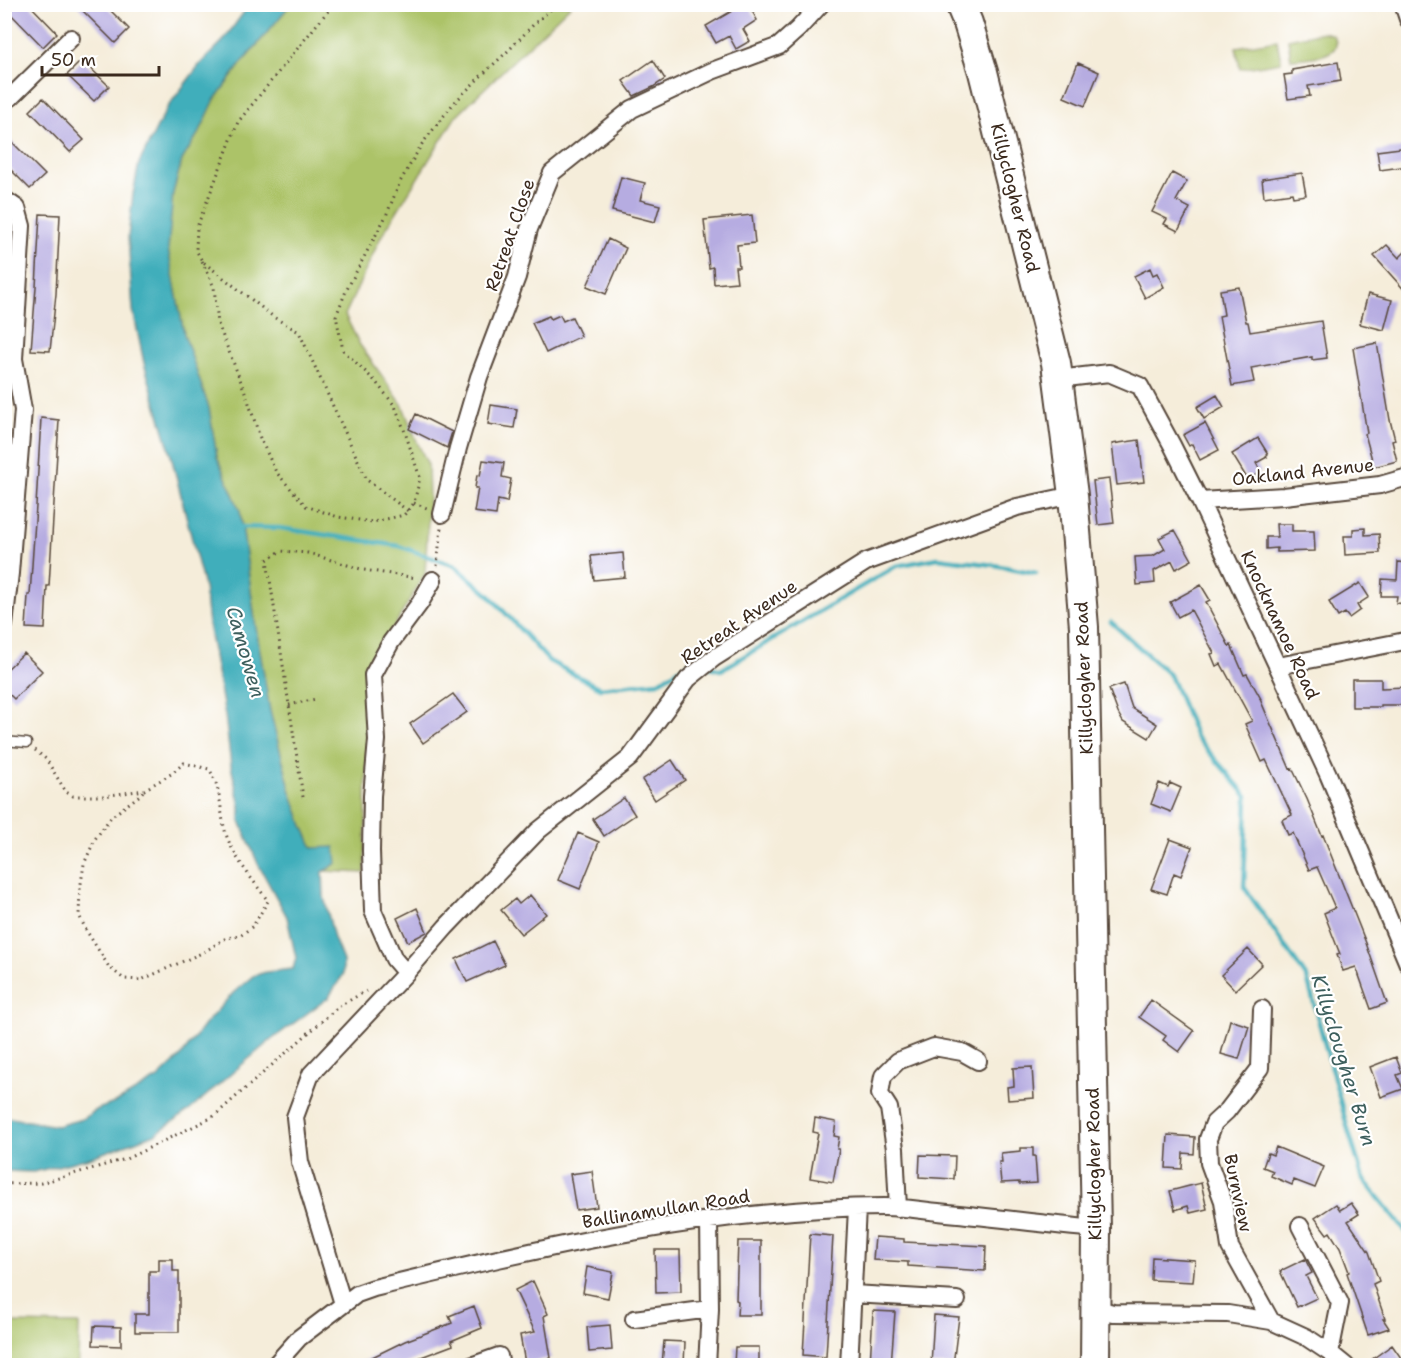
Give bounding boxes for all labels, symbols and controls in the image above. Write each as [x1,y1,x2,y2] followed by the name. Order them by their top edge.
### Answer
[42,39,159,77] scale bar
[51,48,96,72] text: 50 m
[985,121,1045,275] street label: Killyclogher Road
[479,175,541,295] street label: Retreat Close
[1231,453,1375,491] street label: Oakland Avenue
[1235,547,1325,703] street label: Knocknamoe Road
[676,574,802,670] street label: Retreat Avenue
[1069,601,1099,755] street label: Killyclogher Road
[221,603,271,701] water label: Camowen
[1305,971,1383,1149] water label: Killyclougher Burn
[1081,1087,1107,1241] street label: Killyclogher Road
[1218,1152,1258,1235] street label: Burnview
[580,1184,752,1234] street label: Ballinamullan Road

